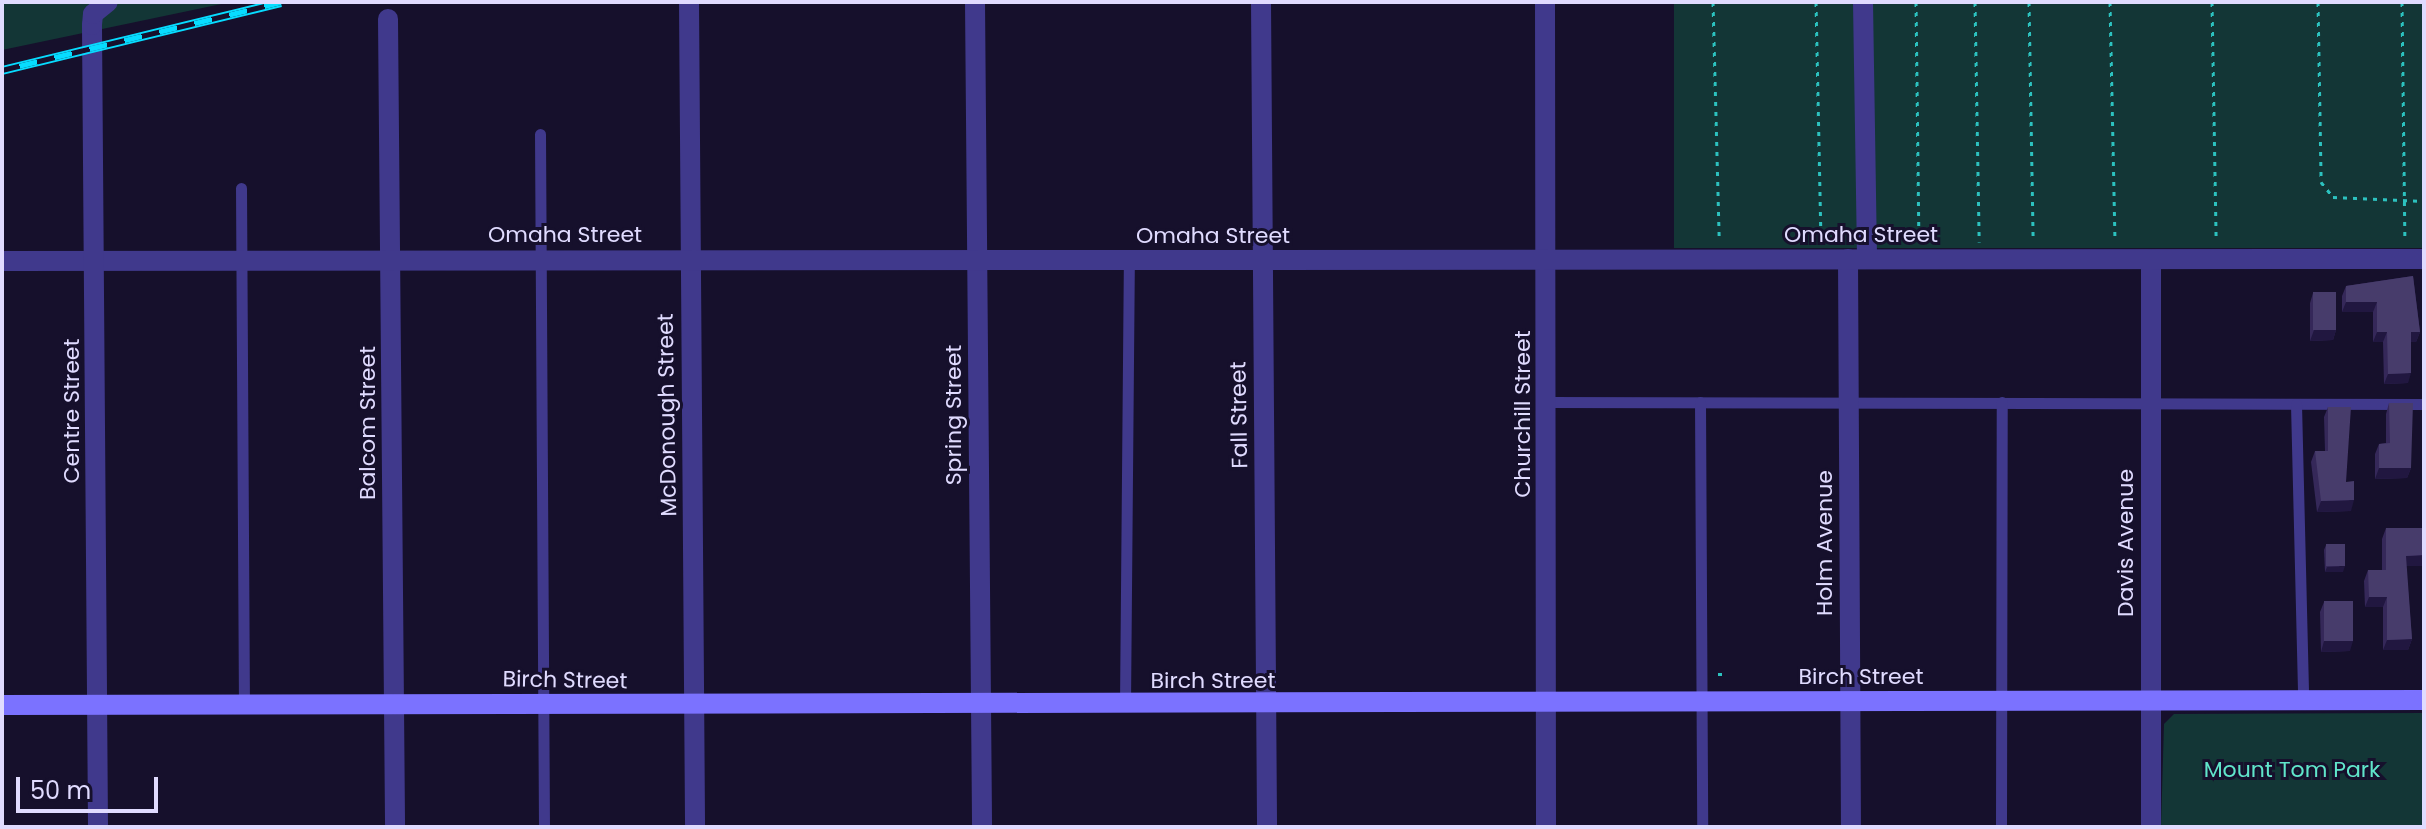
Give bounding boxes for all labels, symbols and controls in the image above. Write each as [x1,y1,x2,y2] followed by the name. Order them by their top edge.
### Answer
[488,222,642,248] street label: Omaha Street
[1784,222,1938,248] street label: Omaha Street
[1136,223,1290,249] street label: Omaha Street
[652,313,682,517] street label: McDonough Street
[1510,330,1536,498] street label: Churchill Street
[59,339,85,483] street label: Centre Street
[941,345,967,485] street label: Spring Street
[355,346,381,500] street label: Balcom Street
[1225,361,1253,469] street label: Fall Street
[2113,469,2139,617] street label: Davis Avenue
[1812,470,1838,616] street label: Holm Avenue
[1799,664,1923,690] street label: Birch Street
[502,666,628,694] street label: Birch Street
[1151,668,1275,694] street label: Birch Street
[2204,757,2380,783] park label: Mount Tom Park
[20,761,162,811] scale bar
[30,774,91,807] text: 50 m

